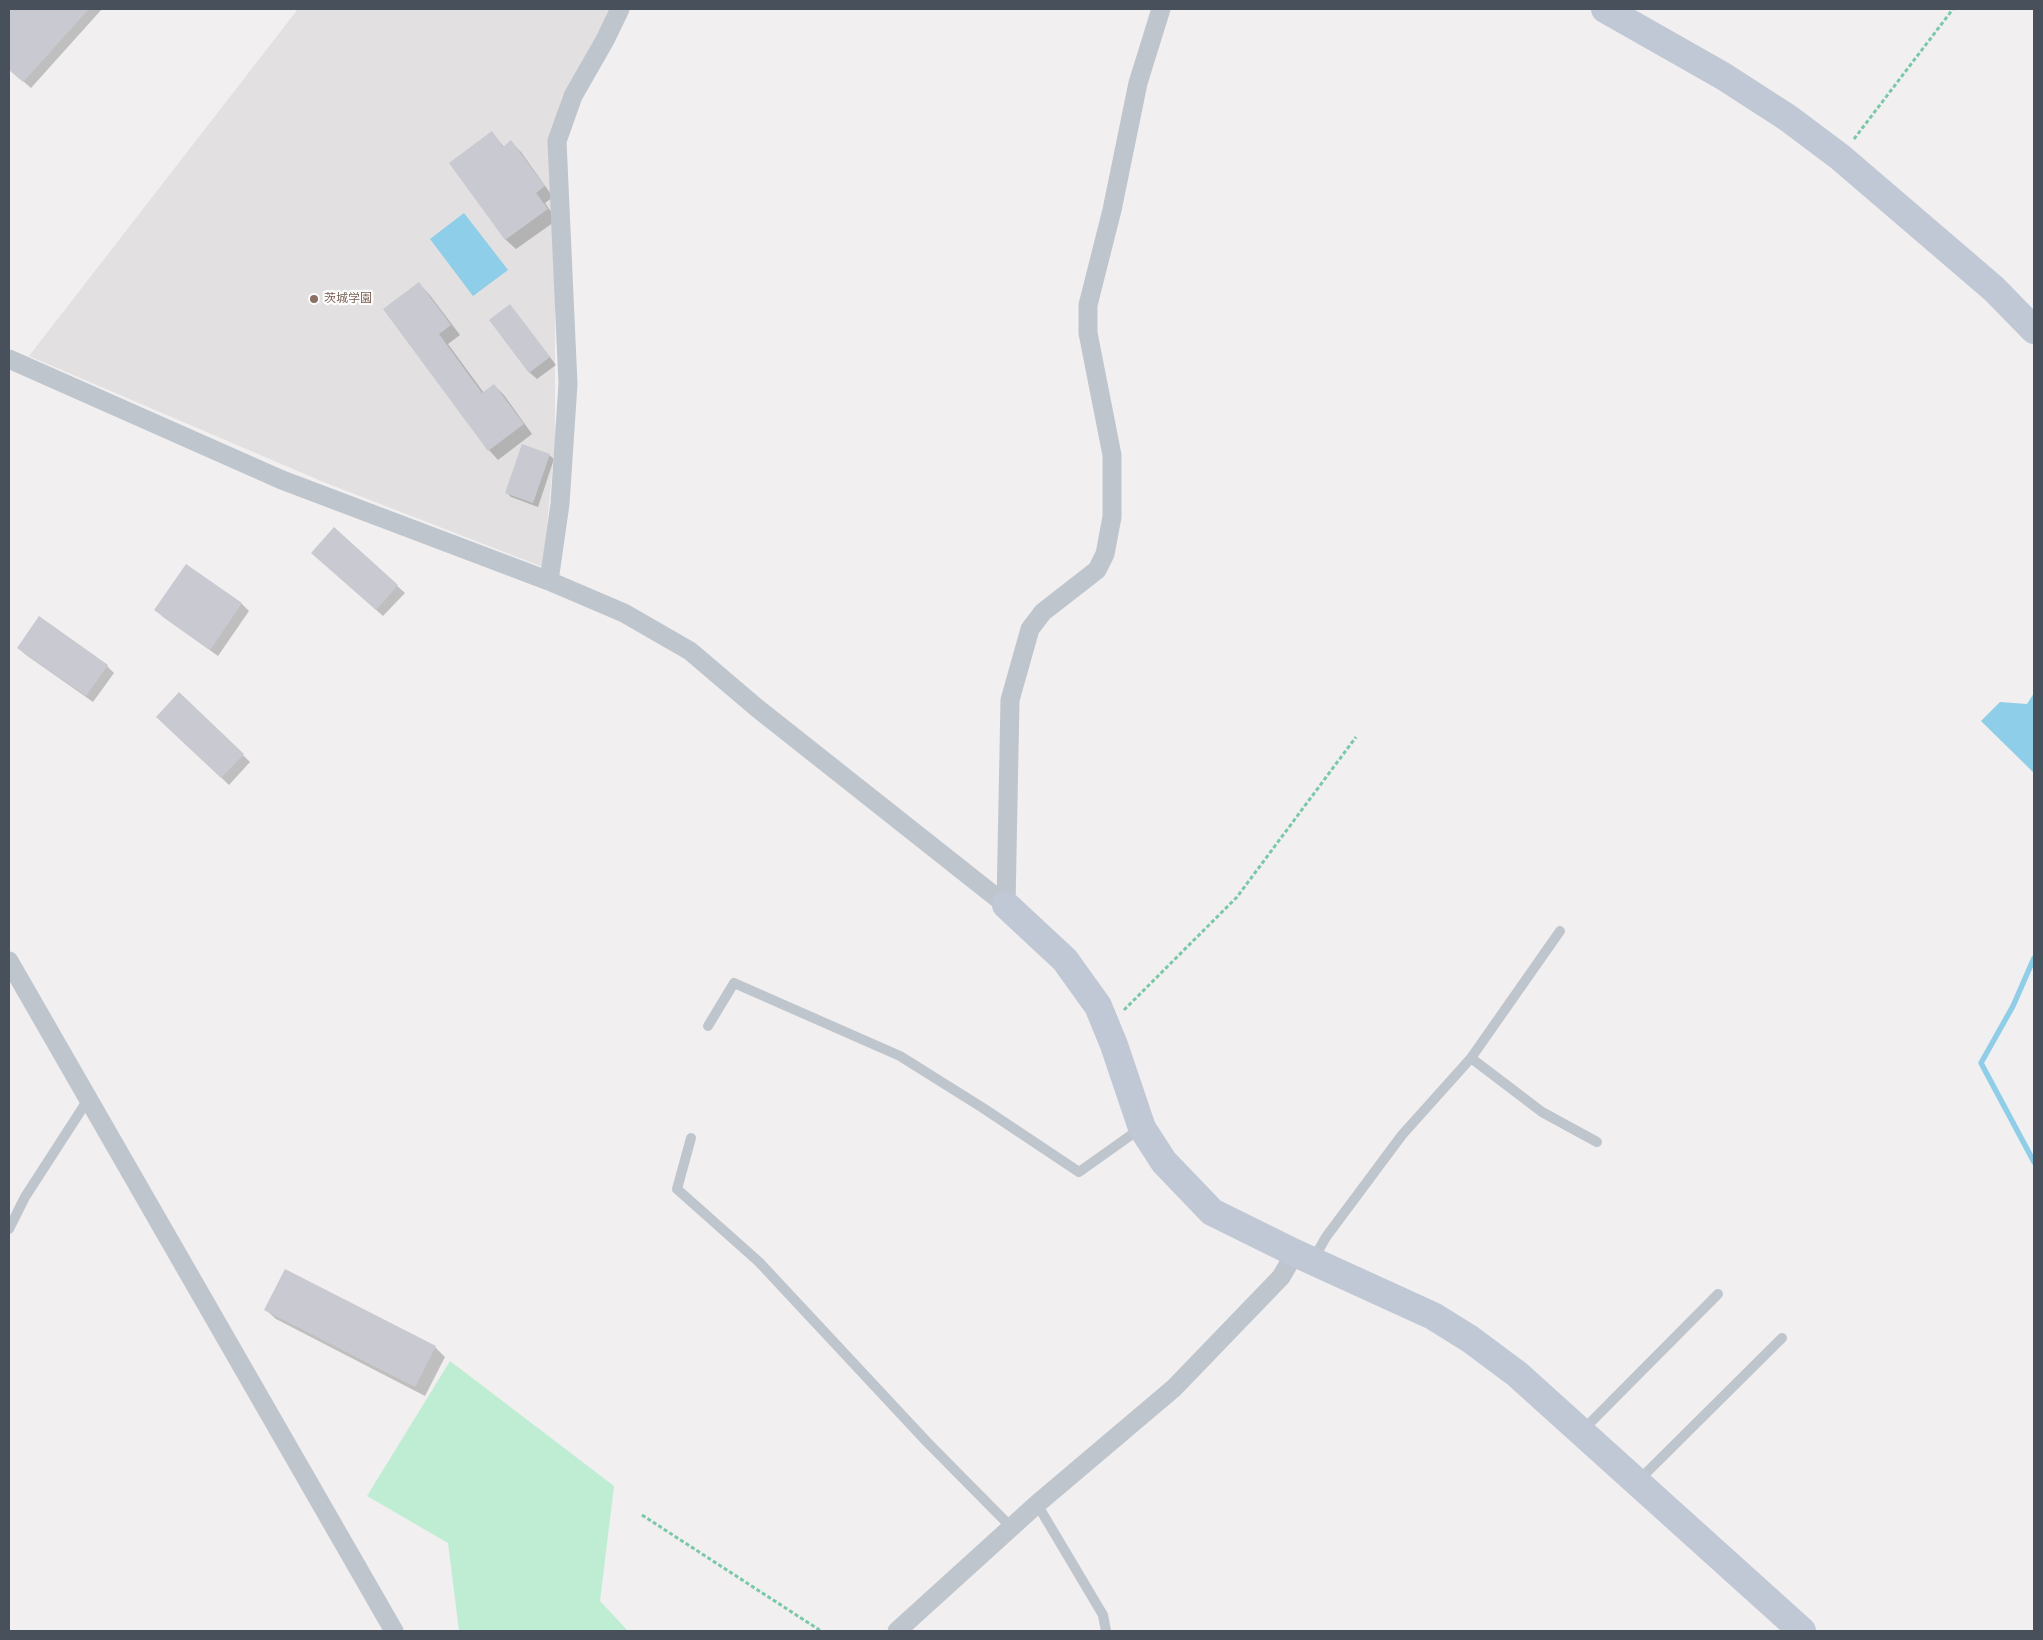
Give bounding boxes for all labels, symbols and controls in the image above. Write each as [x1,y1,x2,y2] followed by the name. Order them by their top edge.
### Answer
[324,292,372,306] place label: 茨城学園
[308,293,320,305] marker: 茨城学園

